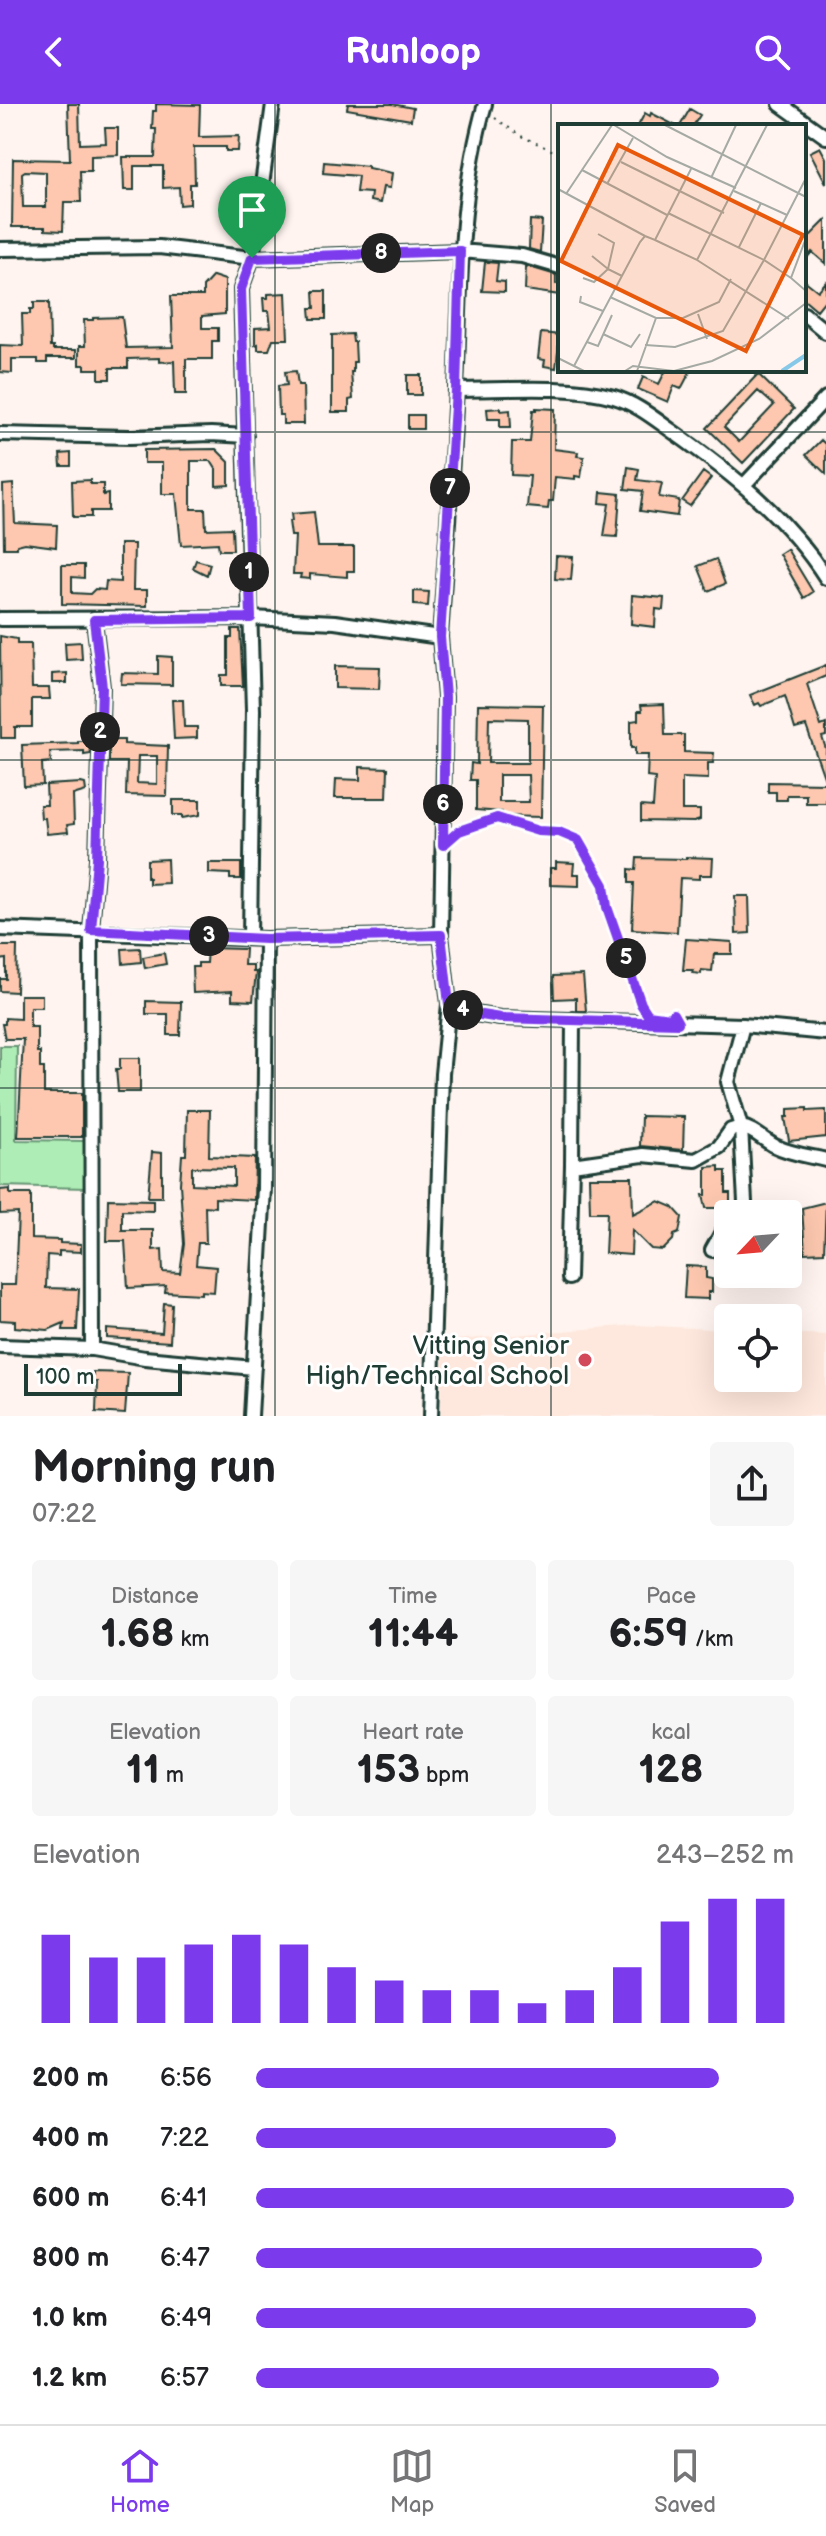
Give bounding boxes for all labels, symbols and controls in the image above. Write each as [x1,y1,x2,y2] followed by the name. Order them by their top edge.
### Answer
[32,30,76,74] icon: back
[750,30,794,74] icon: search
[345,31,481,74] text: Runloop
[558,124,806,372] inset map
[218,176,286,258] pin
[230,188,274,232] icon: arrive
[361,233,401,273] pin: 8
[374,239,388,266] text: 8
[430,468,470,508] pin: 7
[444,474,456,501] text: 7
[229,552,269,592] pin: 1
[244,558,254,585] text: 1
[80,712,120,752] pin: 2
[93,718,107,745] text: 2
[423,784,463,824] pin: 6
[436,790,450,817] text: 6
[189,916,229,956] pin: 3
[203,922,215,949] text: 3
[606,938,646,978] pin: 5
[620,944,632,971] text: 5
[443,990,483,1030] pin: 4
[457,996,469,1023] text: 4
[714,1200,802,1288] north arrow
[714,1200,802,1392] map controls
[714,1304,802,1392] button: locate
[305,1331,570,1392] place label: Vitting Senior High/Technical School
[576,1351,594,1369] marker: Vitting Senior High/Technical School
[24,1360,182,1396] scale bar
[36,1364,95,1391] text: 100 m
[32,1442,276,1495] text: Morning run
[710,1442,794,1526] button: share
[32,1499,96,1530] text: 07:22
[111,1583,199,1610] text: Distance
[389,1583,437,1610] text: Time
[646,1583,696,1610] text: Pace
[101,1610,175,1658] text: 1.68
[368,1610,458,1658] text: 11:44
[608,1610,689,1658] text: 6:59
[175,1626,209,1653] text: km
[689,1626,734,1653] text: /km
[109,1719,201,1746] text: Elevation
[362,1719,464,1746] text: Heart rate
[651,1719,691,1746] text: kcal
[126,1746,160,1794] text: 11
[357,1746,420,1794] text: 153
[639,1746,703,1794] text: 128
[160,1762,184,1789] text: m
[420,1762,469,1789] text: bpm
[32,1840,140,1871] text: Elevation
[656,1840,794,1871] text: 243–252 m
[32,2063,109,2094] text: 200 m
[160,2063,212,2094] text: 6:56
[32,2123,109,2154] text: 400 m
[160,2123,209,2154] text: 7:22
[32,2183,109,2214] text: 600 m
[160,2183,207,2214] text: 6:41
[32,2243,109,2274] text: 800 m
[160,2243,210,2274] text: 6:47
[32,2303,108,2334] text: 1.0 km
[160,2303,212,2334] text: 6:49
[32,2363,107,2394] text: 1.2 km
[160,2363,209,2394] text: 6:57
[110,2444,170,2519] tab: Home
[390,2444,434,2519] tab: Map
[654,2444,716,2519] tab: Saved

